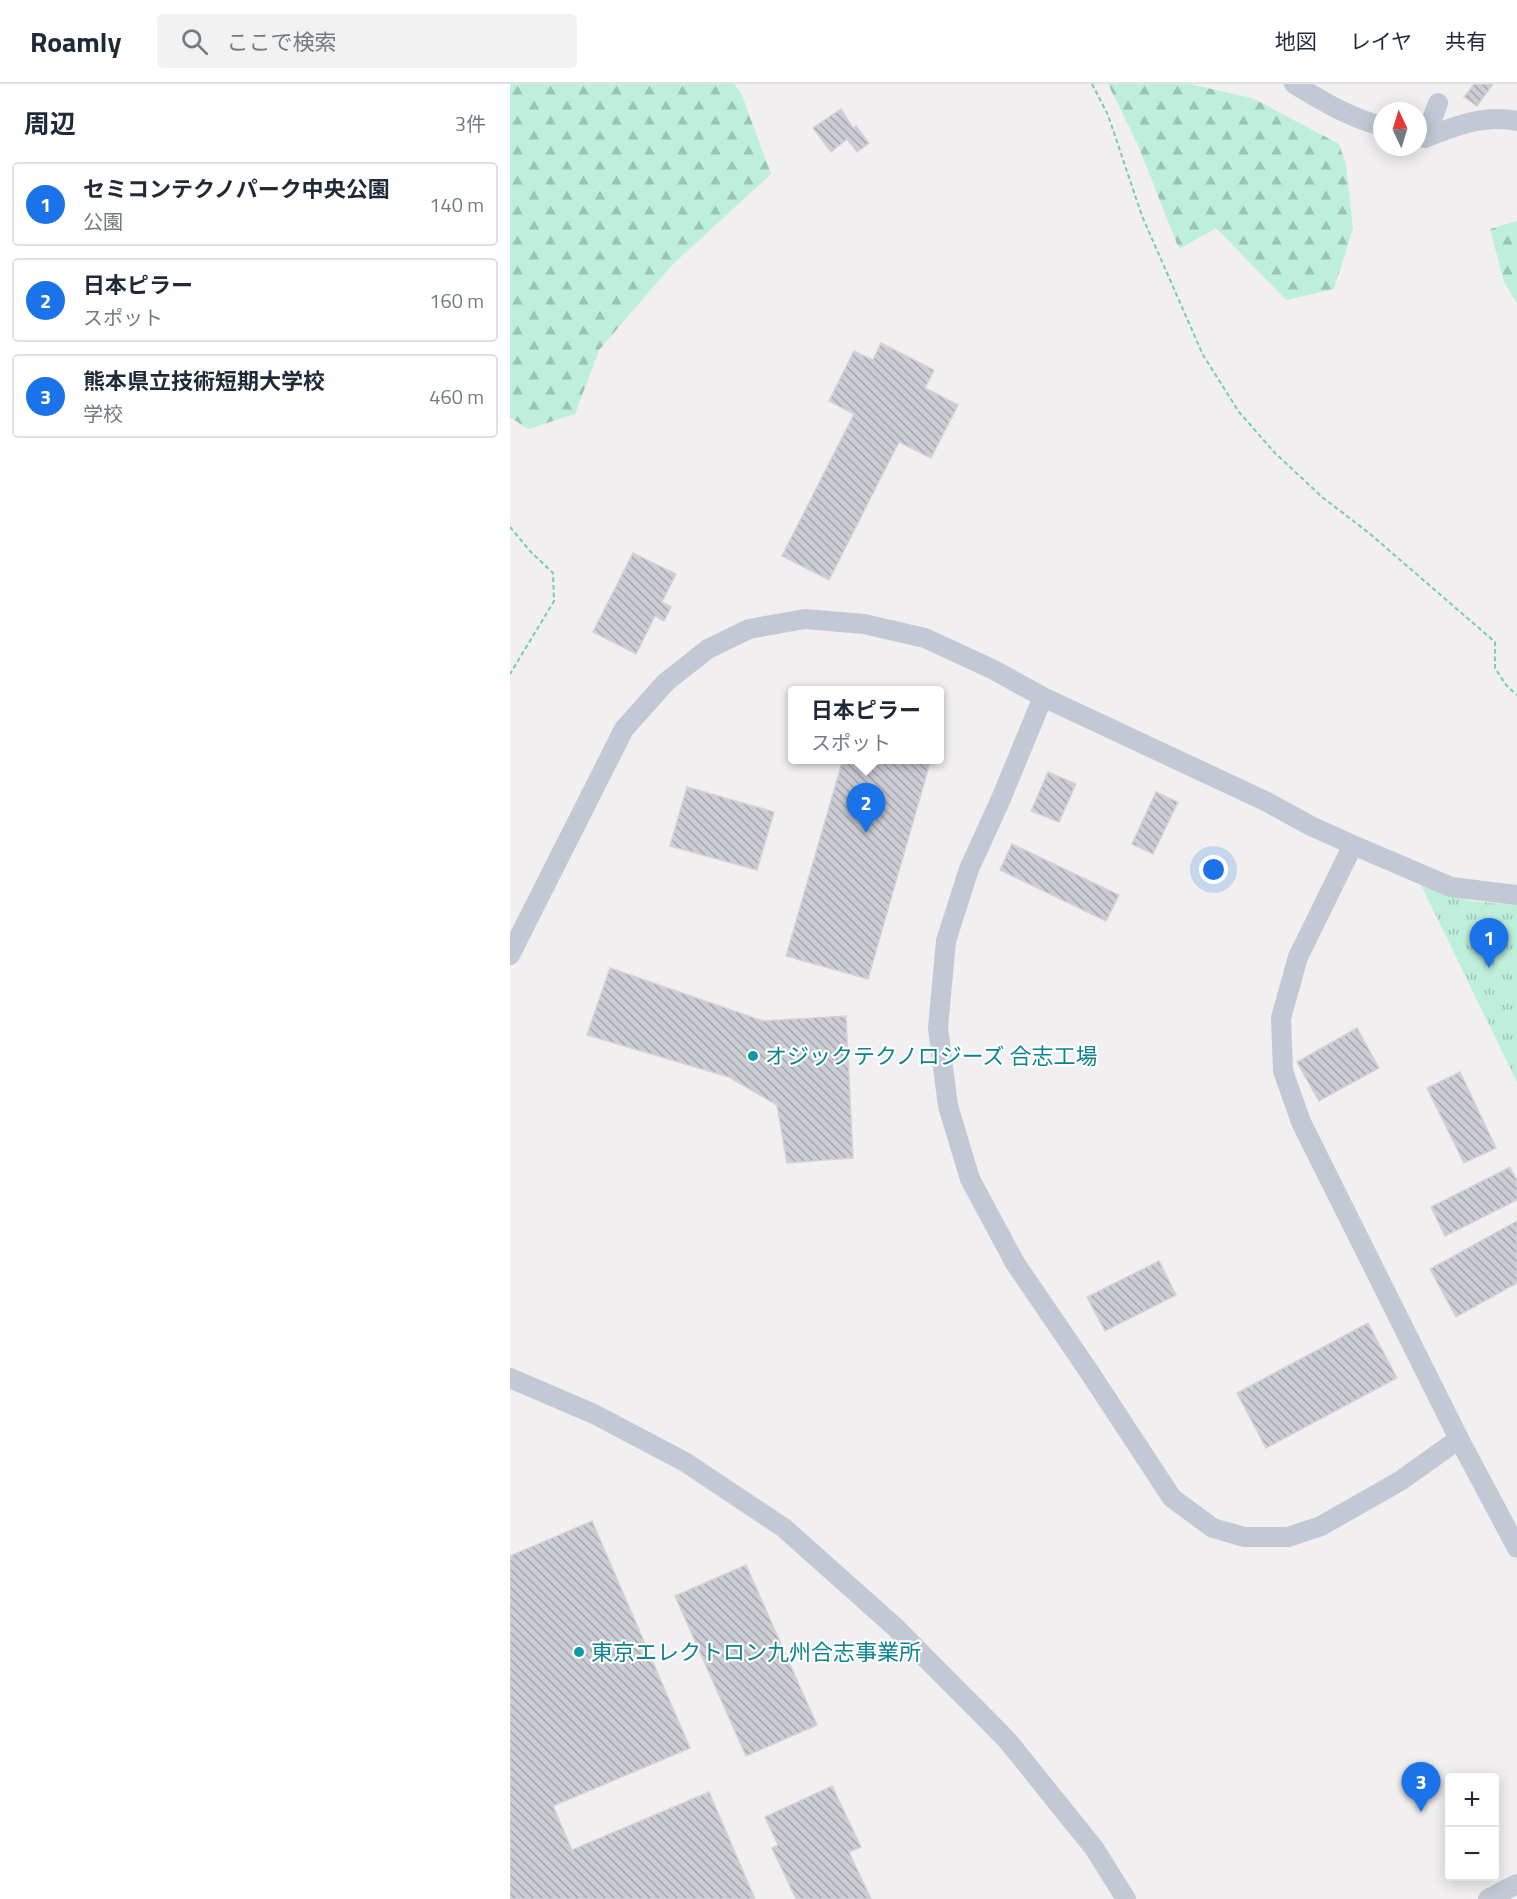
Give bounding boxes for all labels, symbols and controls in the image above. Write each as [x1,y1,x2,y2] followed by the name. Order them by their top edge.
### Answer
[157,14,577,68] search box
[30,20,121,63] text: Roamly
[178,25,211,58] icon: search
[226,25,336,59] text: ここで検索
[1275,25,1317,57] text: 地図
[1350,25,1412,57] text: レイヤ
[1445,25,1487,57] text: 共有
[1373,102,1427,156] north arrow
[24,104,76,143] text: 周辺
[455,108,486,139] text: 3件
[83,172,390,206] text: セミコンテクノパーク中央公園
[40,189,51,220] text: 1
[429,189,484,220] text: 140 m
[83,206,123,237] text: 公園
[83,268,193,302] text: 日本ピラー
[40,285,51,316] text: 2
[429,285,484,316] text: 160 m
[83,302,163,333] text: スポット
[83,364,325,398] text: 熊本県立技術短期大学校
[40,381,51,412] text: 3
[429,381,484,412] text: 460 m
[83,398,123,429] text: 学校
[788,686,944,764] popup
[811,693,921,727] text: 日本ピラー
[811,727,891,758] text: スポット
[846,784,886,833] pin: 2
[1199,855,1228,884] your location
[1470,918,1508,968] pin: 1
[765,1039,1097,1073] place label: オジックテクノロジーズ 合志工場
[746,1049,760,1063] marker: オジックテクノロジーズ 合志工場
[591,1635,921,1669] place label: 東京エレクトロン九州合志事業所
[572,1645,586,1659] marker: 東京エレクトロン九州合志事業所
[1402,1762,1440,1812] pin: 3
[1445,1773,1499,1881] map controls
[1445,1773,1499,1827] button: +
[1445,1827,1499,1881] button: −

